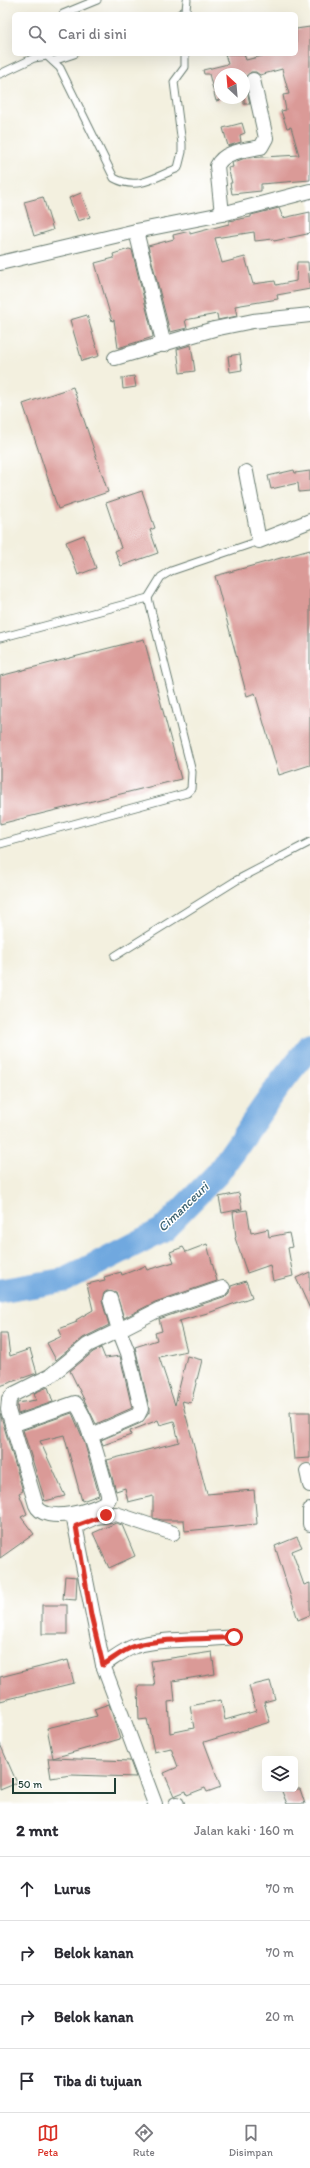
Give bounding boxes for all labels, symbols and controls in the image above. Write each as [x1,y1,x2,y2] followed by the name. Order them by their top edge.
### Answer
[12,12,298,56] search box
[26,23,48,45] icon: search
[58,25,127,43] text: Cari di sini
[214,68,250,104] north arrow
[155,1178,212,1235] water label: Cimanceuri
[97,1506,115,1524] route end
[225,1628,243,1646] route start
[262,1756,298,1792] map controls
[262,1756,298,1792] button: layers
[12,1776,116,1795] scale bar
[18,1778,42,1791] text: 50 m
[16,1820,59,1840] text: 2 mnt
[194,1823,294,1838] text: Jalan kaki · 160 m
[16,1878,38,1900] icon: ahead
[54,1880,91,1898] text: Lurus
[266,1881,294,1896] text: 70 m
[16,1942,38,1964] icon: right
[54,1944,134,1962] text: Belok kanan
[266,1945,294,1960] text: 70 m
[16,2006,38,2028] icon: right
[54,2008,134,2026] text: Belok kanan
[265,2009,294,2024] text: 20 m
[16,2070,38,2092] icon: arrive
[54,2072,142,2090] text: Tiba di tujuan
[37,2122,59,2159] tab: Peta
[133,2122,155,2159] tab: Rute
[229,2122,273,2159] tab: Disimpan

